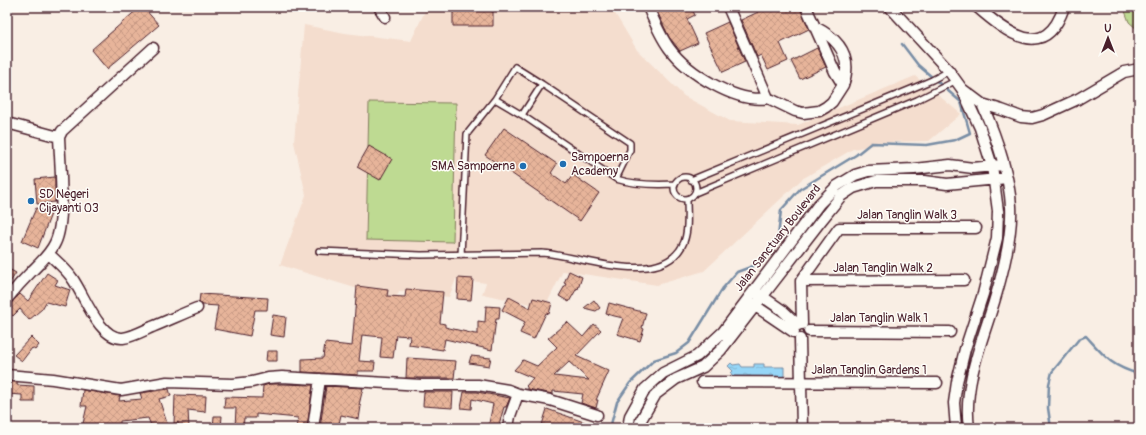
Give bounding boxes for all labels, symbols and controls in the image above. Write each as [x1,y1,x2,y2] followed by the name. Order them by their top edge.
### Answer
[1088,18,1128,58] north arrow
[1104,22,1112,35] text: U
[571,150,629,179] place label: Sampoerna Academy
[431,159,515,174] place label: SMA Sampoerna
[558,159,568,169] marker: Sampoerna Academy
[518,161,528,171] marker: SMA Sampoerna
[732,182,824,294] street label: Jalan Sanctuary Boulevard
[39,187,99,216] place label: SD Negeri Cijayanti 03
[26,196,36,206] marker: SD Negeri Cijayanti 03
[857,208,957,223] street label: Jalan Tanglin Walk 3
[833,261,933,276] street label: Jalan Tanglin Walk 2
[830,311,928,326] street label: Jalan Tanglin Walk 1
[811,363,927,378] street label: Jalan Tanglin Gardens 1

